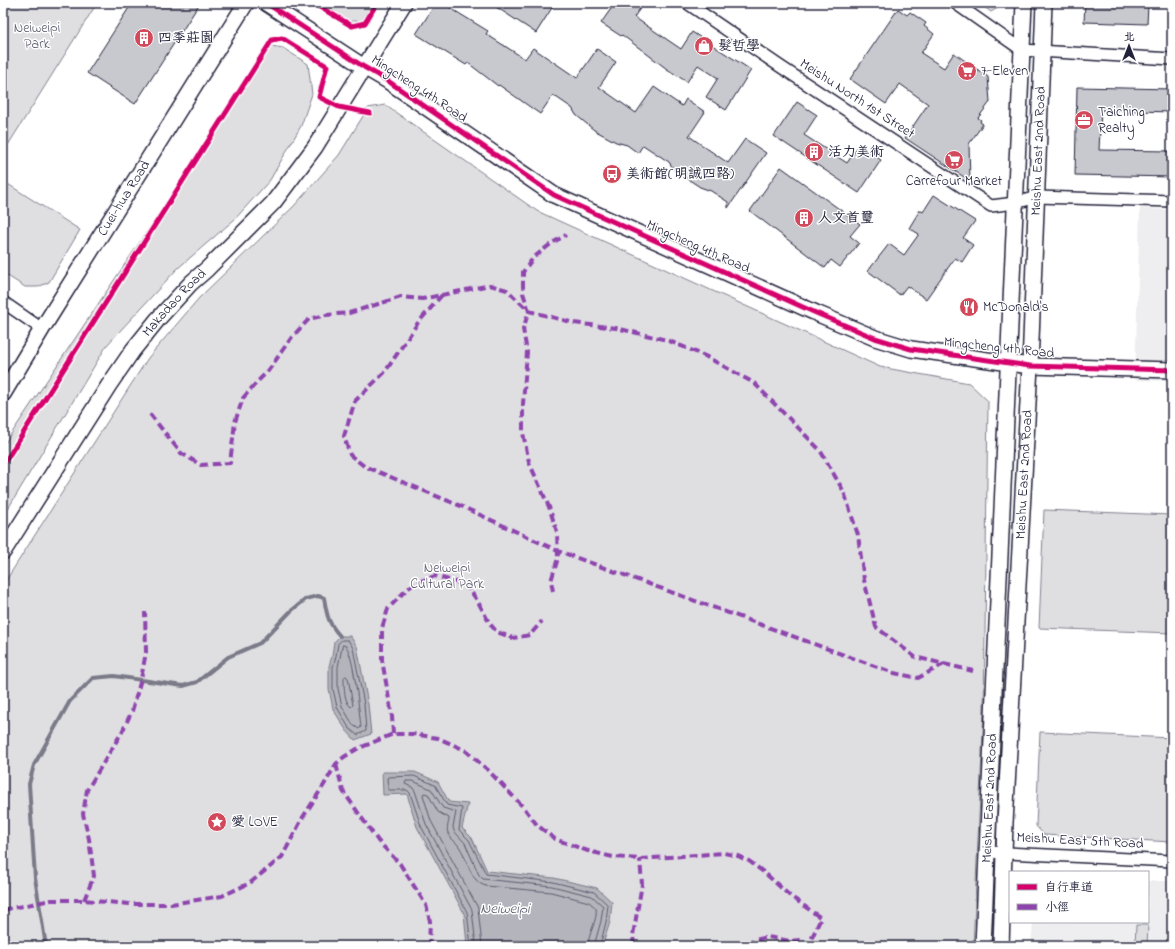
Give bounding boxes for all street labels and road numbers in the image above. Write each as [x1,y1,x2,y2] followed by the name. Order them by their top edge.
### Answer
[366,50,471,129] street label: Mingcheng 4th Road
[795,54,919,144] street label: Meishu North 1st Street
[1025,86,1051,216] street label: Meishu East 2nd Road
[92,156,156,240] street label: Cuei-hua Road
[643,215,753,280] street label: Mingcheng 4th Road
[137,264,211,341] street label: Makadao Road
[943,332,1055,365] street label: Mingcheng 4th Road
[1010,409,1038,540] street label: Meishu East 2nd Road
[976,733,1003,863] street label: Meishu East 2nd Road
[1016,827,1144,855] street label: Meishu East 5th Road

